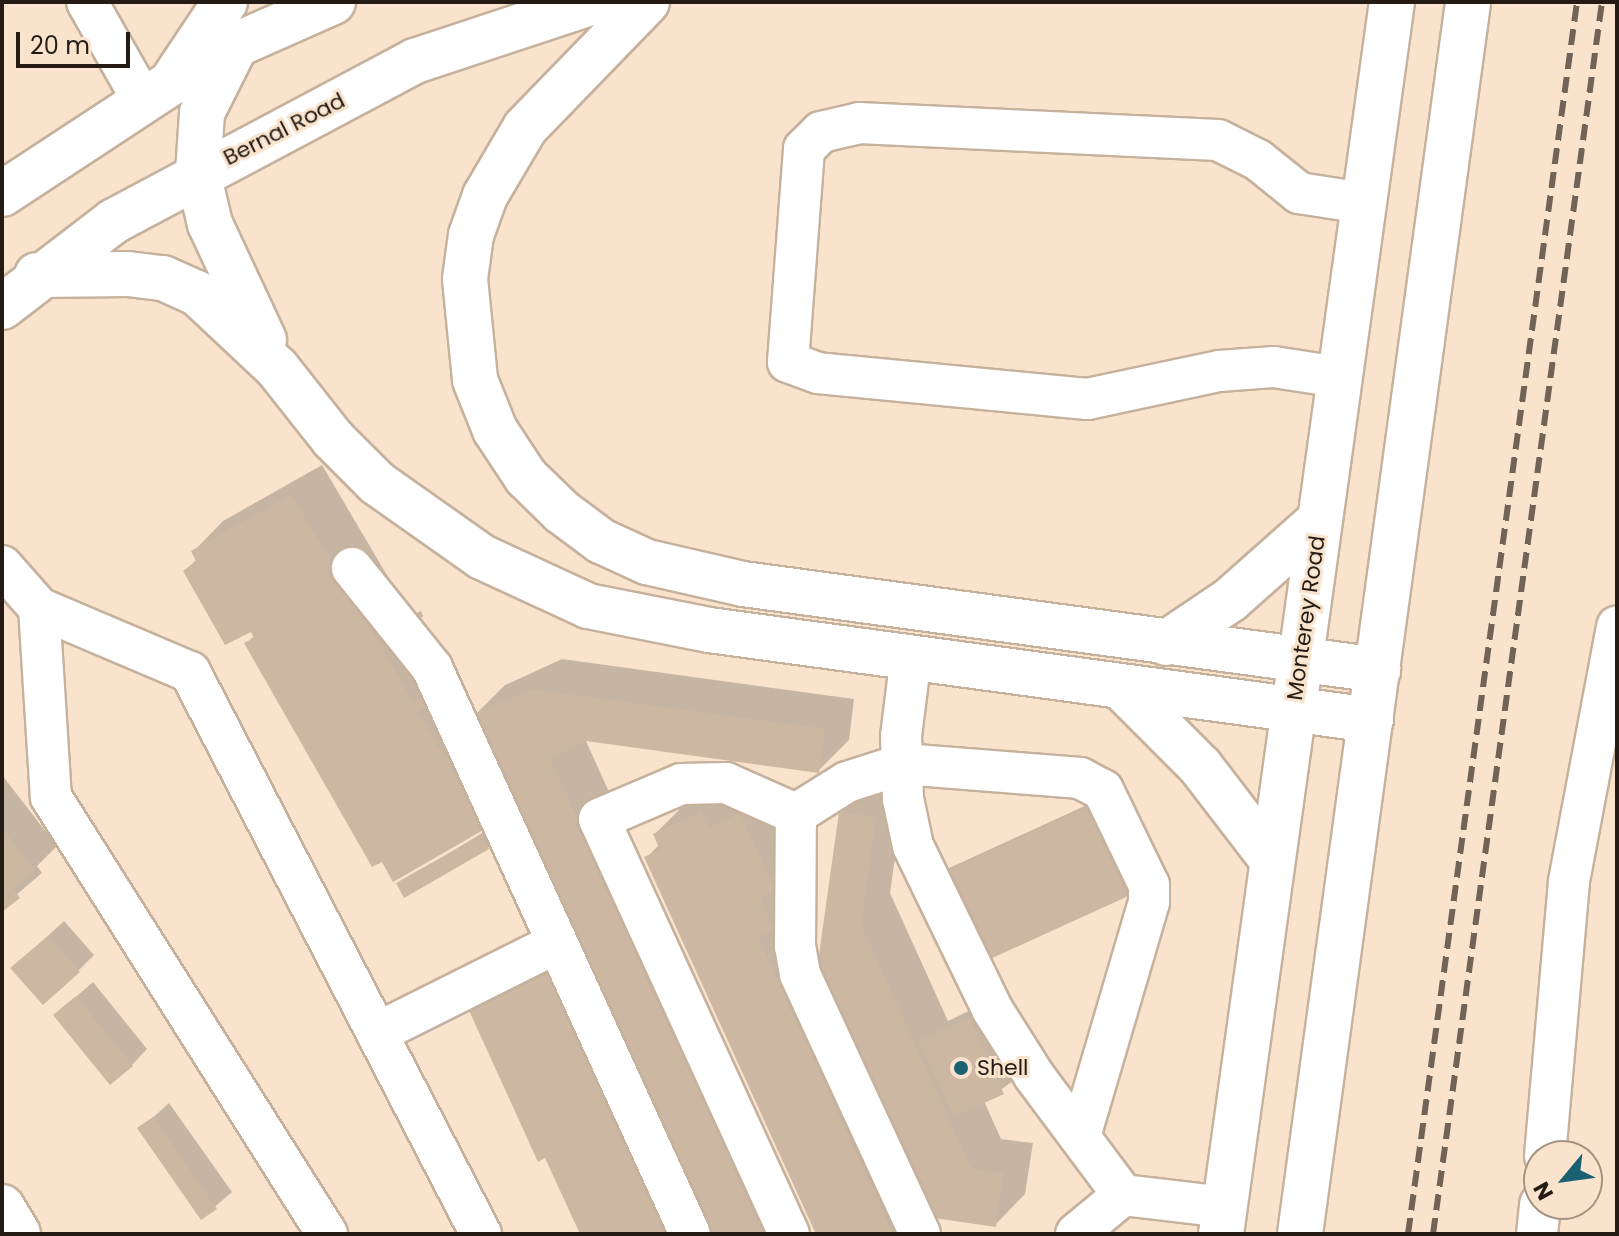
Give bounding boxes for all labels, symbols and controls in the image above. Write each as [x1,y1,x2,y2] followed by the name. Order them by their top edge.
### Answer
[20,16,134,66] scale bar
[30,29,90,62] text: 20 m
[219,87,349,171] street label: Bernal Road
[1281,534,1331,702] street label: Monterey Road
[977,1055,1028,1081] place label: Shell
[952,1059,970,1077] marker: Shell
[1523,1140,1603,1220] north arrow
[1526,1176,1561,1206] text: N

